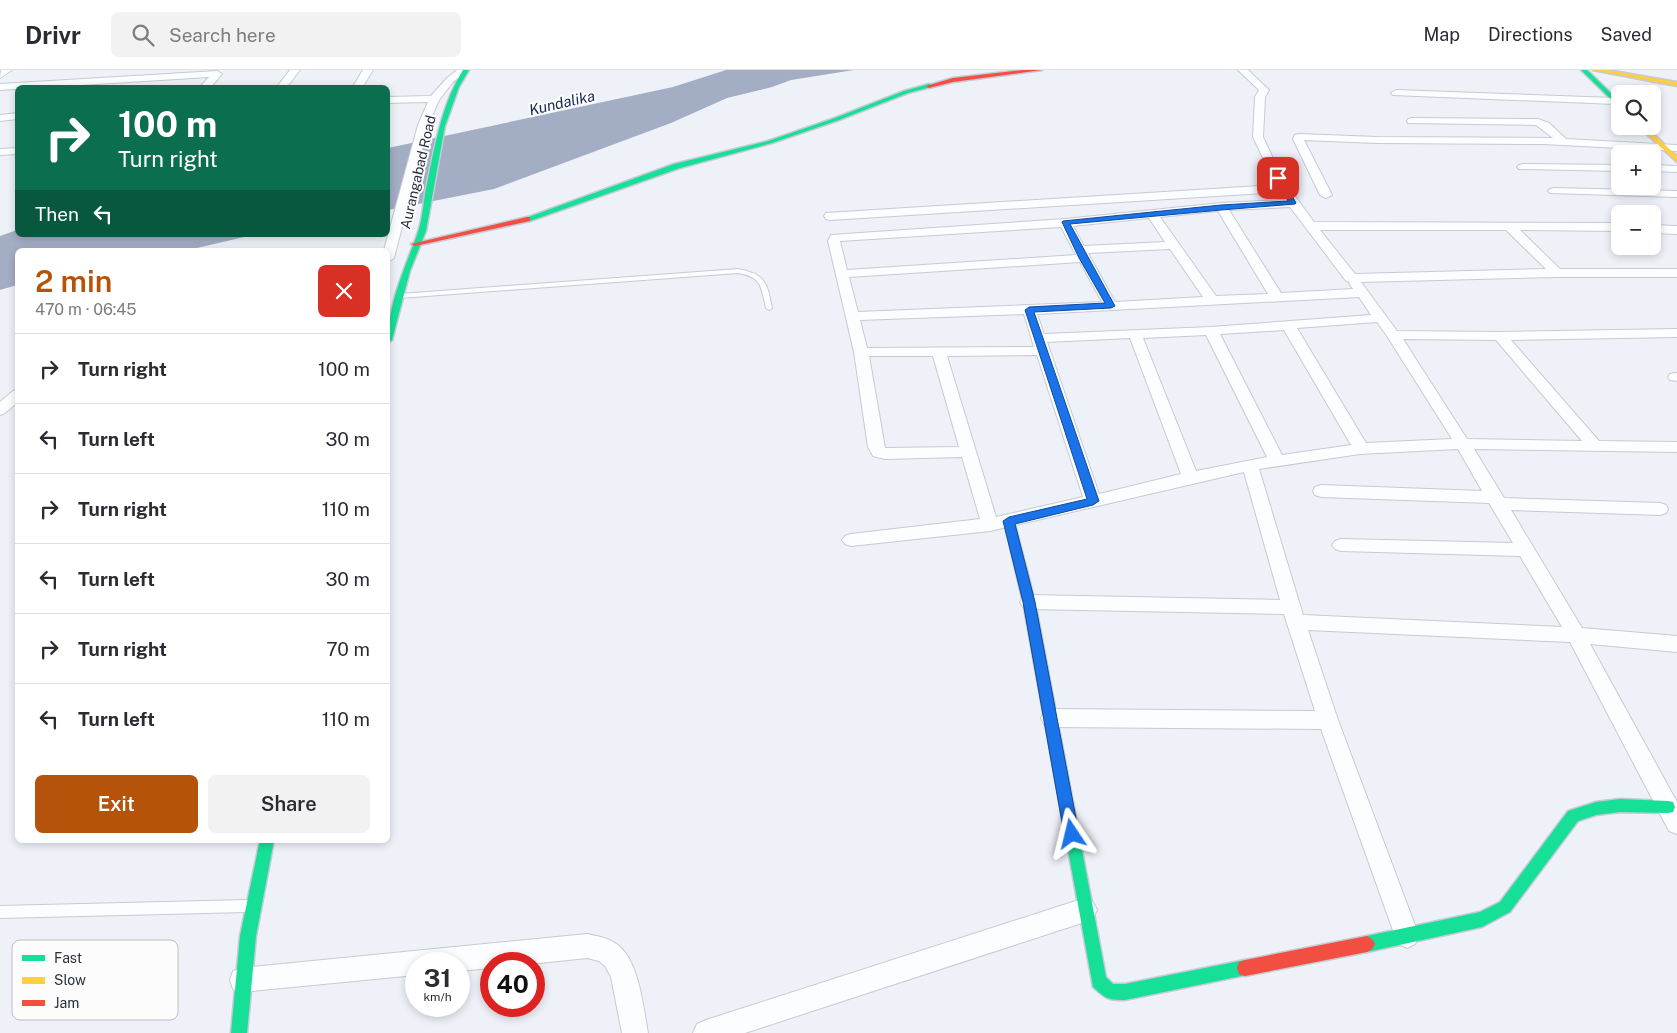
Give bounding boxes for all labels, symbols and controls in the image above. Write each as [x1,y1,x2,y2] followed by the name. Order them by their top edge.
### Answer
[111,12,461,57] search box
[25,21,81,49] text: Drivr
[129,21,157,49] icon: search
[169,24,276,46] text: Search here
[1423,24,1460,45] text: Map
[1488,24,1573,45] text: Directions
[1601,24,1652,45] text: Saved
[1611,85,1661,255] map controls
[1611,85,1661,135] button: search
[527,87,596,118] water label: Kundalika
[118,104,217,145] text: 100 m
[35,105,100,170] icon: right
[397,114,439,230] street label: Aurangabad Road
[1611,145,1661,195] button: +
[118,146,218,172] text: Turn right
[1257,157,1299,199] pin
[1264,164,1292,192] icon: arrive
[89,200,117,228] icon: left
[35,203,79,225] text: Then
[1611,205,1661,255] button: −
[35,263,112,299] text: 2 min
[318,265,370,317] button: close
[35,300,137,319] text: 470 m · 06:45
[35,355,63,383] icon: right
[78,358,167,380] text: Turn right
[318,358,370,380] text: 100 m
[35,425,63,453] icon: left
[78,428,155,450] text: Turn left
[325,428,370,450] text: 30 m
[35,495,63,523] icon: right
[78,498,167,520] text: Turn right
[322,498,370,520] text: 110 m
[35,565,63,593] icon: left
[78,568,155,590] text: Turn left
[325,568,370,590] text: 30 m
[35,635,63,663] icon: right
[78,638,167,660] text: Turn right
[326,638,370,660] text: 70 m
[35,705,63,733] icon: left
[78,708,155,730] text: Turn left
[322,708,370,730] text: 110 m
[35,775,198,833] button: Exit
[208,775,370,833] button: Share
[1045,807,1097,859] position arrow
[12,940,178,1020] legend
[54,950,82,966] text: Fast
[480,952,545,1017] speed limit sign: 40
[424,963,451,993] text: 31
[54,972,86,988] text: Slow
[423,990,452,1004] text: km/h
[54,995,79,1011] text: Jam

